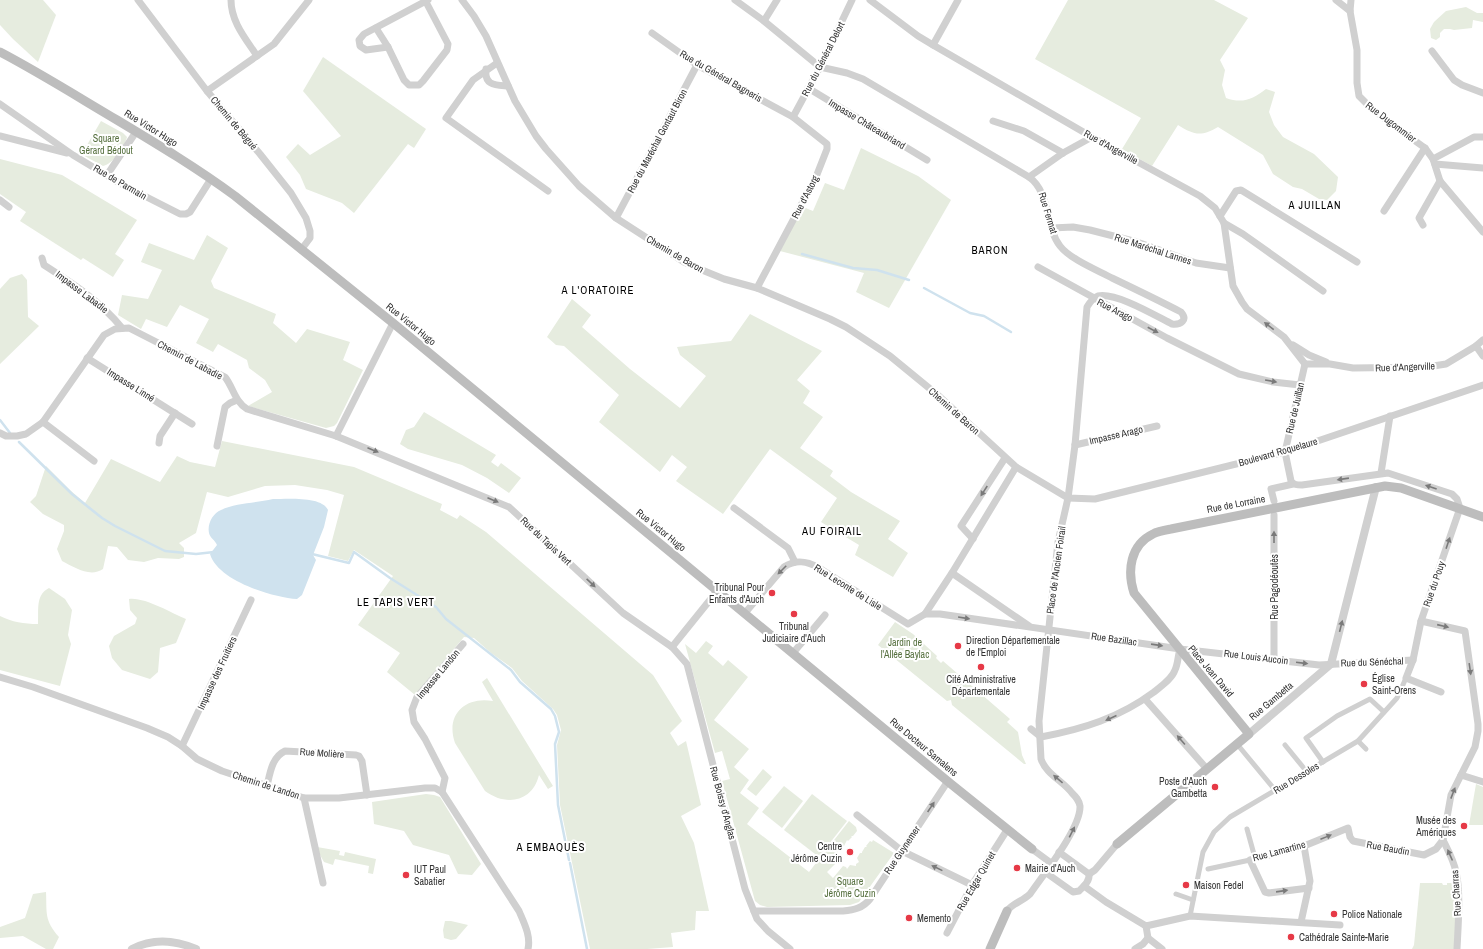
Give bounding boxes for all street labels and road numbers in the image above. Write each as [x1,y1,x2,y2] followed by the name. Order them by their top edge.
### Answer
[799,19,848,99] street label: Rue du Général Delort
[677,47,765,105] street label: Rue du Général Bagneris
[624,87,690,195] street label: Rue du Maréchal Gontaut Biron
[208,94,261,153] street label: Chemin de Bégué
[826,96,908,152] street label: Impasse Châteaubriand
[1363,99,1419,145] street label: Rue Dugommier
[122,106,180,150] street label: Rue Victor Hugo
[1082,127,1141,167] street label: Rue d'Angerville
[91,161,149,203] street label: Rue de Parmain
[789,173,822,221] street label: Rue d'Astorg
[1036,191,1061,236] street label: Rue Fermat
[1113,230,1193,268] street label: Rue Maréchal Lannes
[644,232,706,276] street label: Chemin de Baron
[53,268,111,316] street label: Impasse Labadie
[1095,295,1136,325] street label: Rue Arago
[383,300,439,348] street label: Rue Victor Hugo
[155,337,225,383] street label: Chemin de Labadie
[1375,359,1436,375] street label: Rue d'Angerville
[105,365,158,405] street label: Impasse Linné
[1283,381,1307,435] street label: Rue de Juillan
[926,385,982,437] street label: Chemin de Baron
[1088,422,1145,447] street label: Impasse Arago
[1237,434,1319,469] street label: Boulevard Roquelaure
[1206,492,1267,516] street label: Rue de Lorraine
[633,506,689,554] street label: Rue Victor Hugo
[518,514,575,568] street label: Rue du Tapis Vert
[1043,525,1069,615] street label: Place de l'Ancien Foirail
[1268,554,1281,620] street label: Rue Pagodéoutès
[1420,559,1448,609] street label: Rue du Pouy
[812,561,885,613] street label: Rue Leconte de Lisle
[1090,629,1138,649] street label: Rue Bazillac
[194,634,240,712] street label: Impasse des Fruitiers
[1185,642,1237,700] street label: Place Jean David
[414,647,462,701] street label: Impasse Landon
[1223,647,1289,667] street label: Rue Louis Aucoin
[1340,654,1404,670] street label: Rue du Sénéchal
[1246,679,1296,723] street label: Rue Gambetta
[887,715,961,779] street label: Rue Docteur Samalens
[299,745,345,761] street label: Rue Molière
[1271,759,1321,797] street label: Rue Dessoles
[707,765,739,841] street label: Rue Boissy d'Anglas
[231,768,301,802] street label: Chemin de Landon
[881,823,923,877] street label: Rue Guynemer
[1251,838,1307,864] street label: Rue Lamartine
[1366,838,1410,858] street label: Rue Baudin
[954,849,999,913] street label: Rue Edgar Quinet
[1448,869,1464,917] street label: Rue Charras

